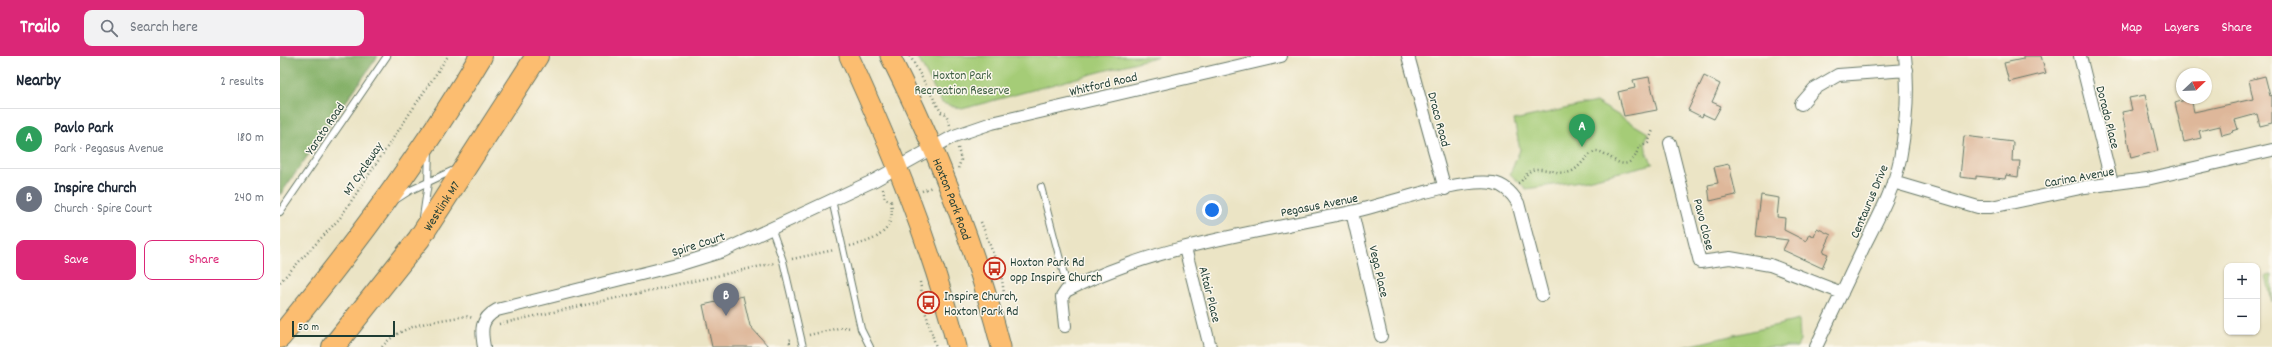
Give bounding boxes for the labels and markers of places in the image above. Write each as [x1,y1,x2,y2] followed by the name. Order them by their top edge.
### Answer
[1569,114,1595,147] pin: A
[1010,254,1102,288] place label: Hoxton Park Rd opp Inspire Church
[981,255,1007,281] bus stop icon: Hoxton Park Rd opp Inspire Church
[713,283,739,316] pin: B
[944,288,1018,322] place label: Inspire Church, Hoxton Park Rd
[915,289,941,315] bus stop icon: Inspire Church, Hoxton Park Rd

